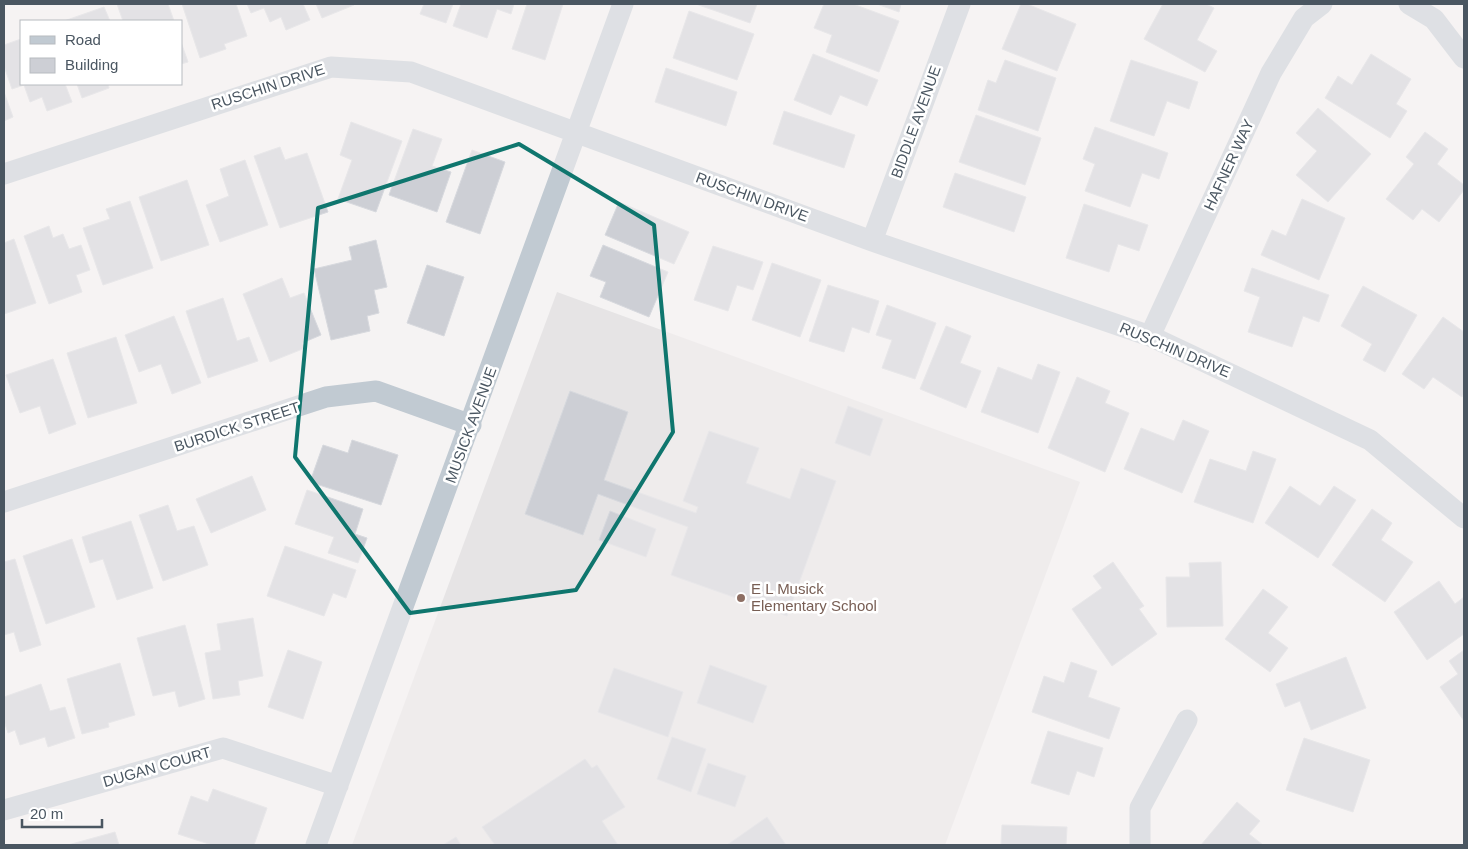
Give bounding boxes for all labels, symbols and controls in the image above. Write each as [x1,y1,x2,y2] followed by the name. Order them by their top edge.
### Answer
[20,20,182,85] legend
[65,31,101,48] text: Road
[65,56,118,73] text: Building
[209,60,327,113] street label: RUSCHIN DRIVE
[887,63,944,180] street label: BIDDLE AVENUE
[1200,117,1257,213] street label: HAFNER WAY
[694,168,811,225] street label: RUSCHIN DRIVE
[1117,319,1233,380] street label: RUSCHIN DRIVE
[442,364,499,485] street label: MUSICK AVENUE
[172,398,302,455] street label: BURDICK STREET
[751,580,877,614] place label: E L Musick Elementary School
[735,592,747,604] marker: E L Musick Elementary School
[101,743,213,790] street label: DUGAN COURT
[22,796,102,828] scale bar
[30,805,63,822] text: 20 m

